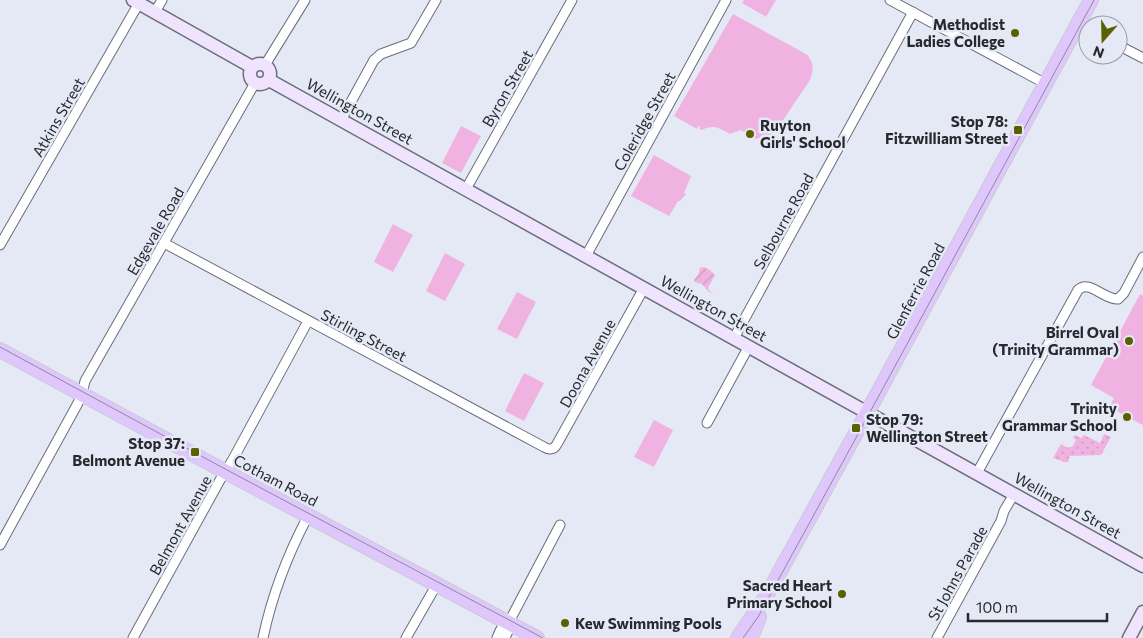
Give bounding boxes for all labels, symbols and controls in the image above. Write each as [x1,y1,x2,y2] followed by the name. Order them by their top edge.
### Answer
[906,15,1005,50] place label: Methodist Ladies College
[1078,15,1128,65] north arrow
[1009,27,1021,39] marker: Methodist Ladies College
[1091,43,1106,62] text: N
[478,46,536,130] street label: Byron Street
[609,68,679,174] street label: Coleridge Street
[28,74,88,160] street label: Atkins Street
[303,74,417,148] street label: Wellington Street
[885,112,1008,147] place label: Stop 78: Fitzwilliam Street
[760,116,846,151] place label: Ruyton Girls' School
[1012,124,1024,136] marker: Stop 78: Fitzwilliam Street
[744,128,756,140] marker: Ruyton Girls' School
[749,170,817,272] street label: Selbourne Road
[123,184,187,278] street label: Edgevale Road
[882,240,948,342] street label: Glenferrie Road
[657,271,771,345] street label: Wellington Street
[318,305,410,365] street label: Stirling Street
[555,316,619,410] street label: Doona Avenue
[992,323,1119,358] place label: Birrel Oval (Trinity Grammar)
[1123,335,1135,347] marker: Birrel Oval (Trinity Grammar)
[1002,399,1118,434] place label: Trinity Grammar School
[866,410,988,445] place label: Stop 79: Wellington Street
[1121,411,1133,423] marker: Trinity Grammar School
[850,422,862,434] marker: Stop 79: Wellington Street
[72,434,185,469] place label: Stop 37: Belmont Avenue
[189,446,201,458] marker: Stop 37: Belmont Avenue
[231,450,321,510] street label: Cotham Road
[1011,468,1125,542] street label: Wellington Street
[145,472,215,578] street label: Belmont Avenue
[924,522,990,623] street label: St Johns Parade
[727,576,832,611] place label: Sacred Heart Primary School
[836,588,848,600] marker: Sacred Heart Primary School
[968,590,1107,622] scale bar
[976,598,1018,616] text: 100 m
[575,614,722,632] place label: Kew Swimming Pools
[559,617,571,629] marker: Kew Swimming Pools

